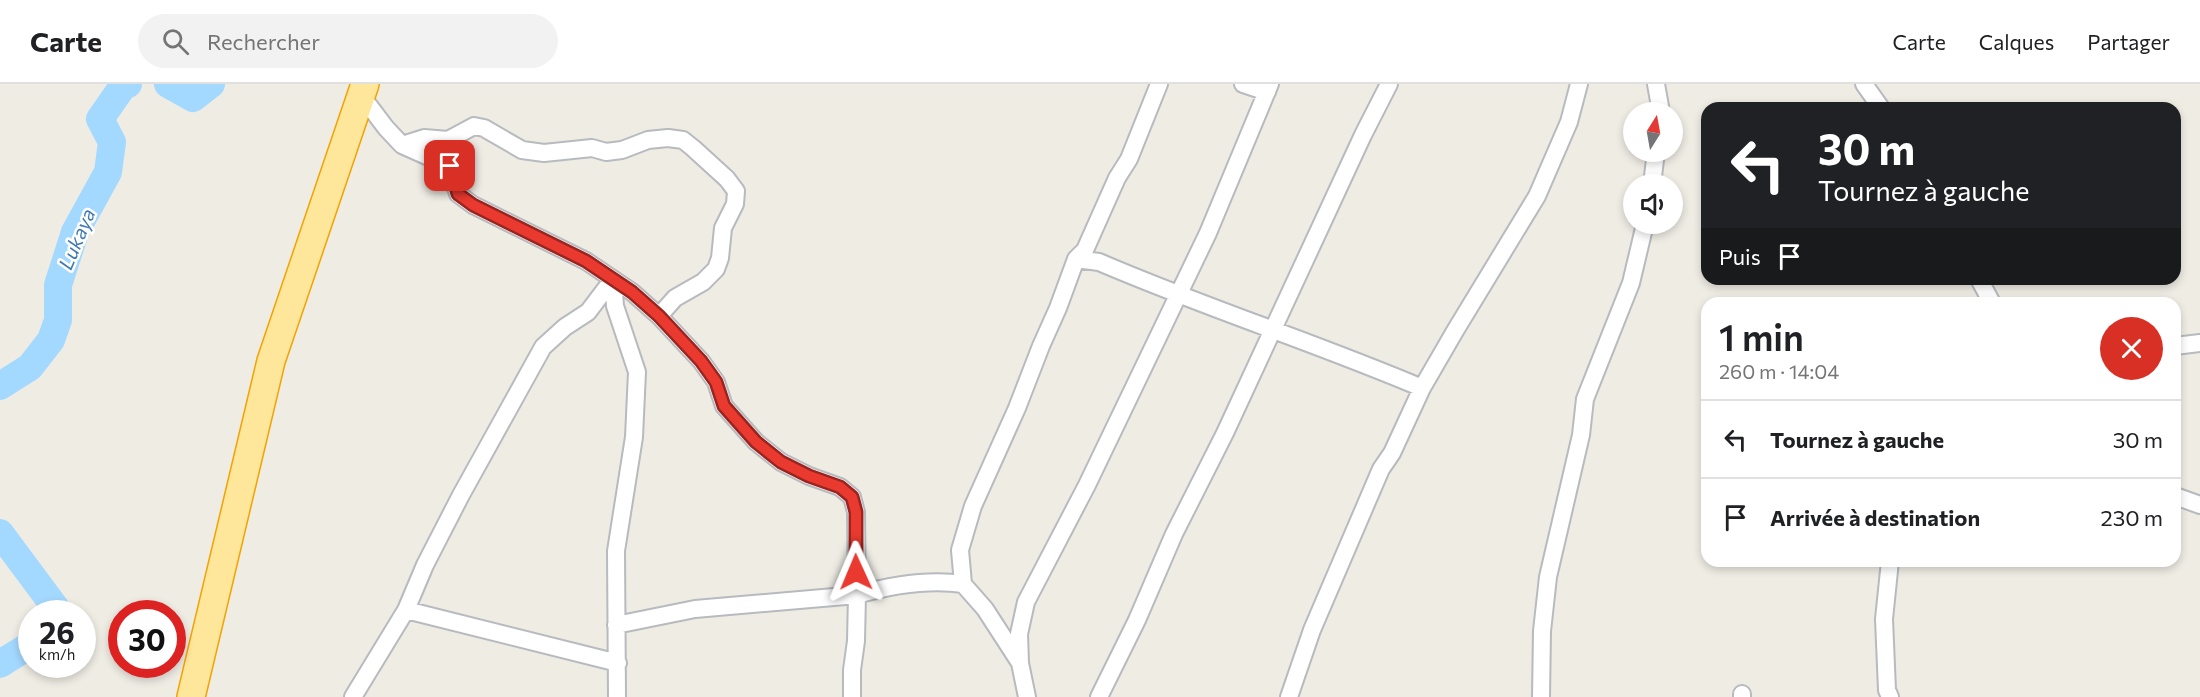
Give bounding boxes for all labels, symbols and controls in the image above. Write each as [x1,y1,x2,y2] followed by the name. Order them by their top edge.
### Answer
[138,14,558,68] search box
[30,24,102,58] text: Carte
[159,25,192,58] icon: search
[207,28,320,55] text: Rechercher
[1893,29,1946,54] text: Carte
[1979,29,2054,54] text: Calques
[2087,29,2170,54] text: Partager
[1623,102,1683,162] north arrow
[1623,102,1683,234] map controls
[1818,122,1915,174] text: 30 m
[1719,126,1797,204] icon: left
[424,140,475,191] pin
[433,149,466,182] icon: arrive
[1623,174,1683,234] button: sound
[1818,174,2029,207] text: Tournez à gauche
[53,204,100,273] water label: Lukaya
[1773,240,1806,273] icon: arrive
[1719,243,1761,270] text: Puis
[1719,314,1804,358] text: 1 min
[2100,317,2163,380] button: close
[1719,359,1839,383] text: 260 m · 14:04
[1719,423,1752,456] icon: left
[1770,426,1944,453] text: Tournez à gauche
[2113,426,2163,453] text: 30 m
[1719,501,1752,534] icon: arrive
[1770,504,1980,531] text: Arrivée à destination
[2100,504,2163,531] text: 230 m
[824,540,888,604] position arrow
[108,600,186,678] speed limit sign: 30
[39,613,75,650] text: 26
[39,645,75,663] text: km/h

